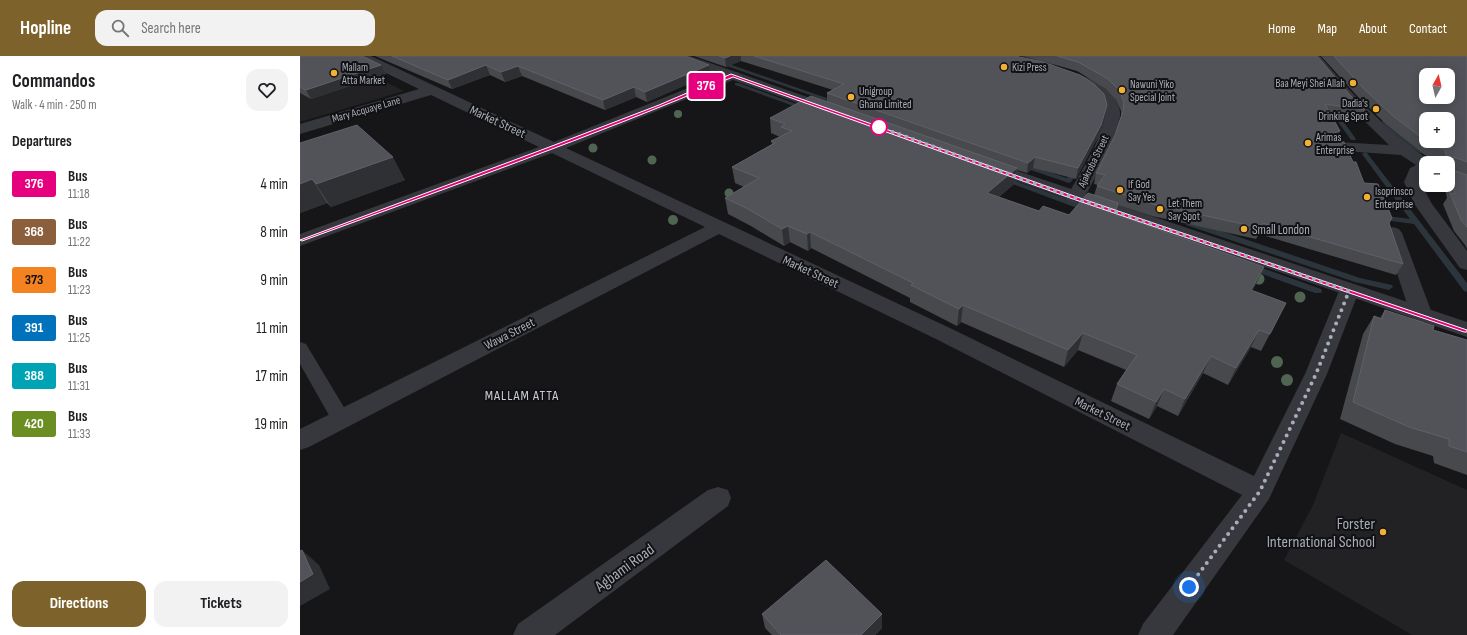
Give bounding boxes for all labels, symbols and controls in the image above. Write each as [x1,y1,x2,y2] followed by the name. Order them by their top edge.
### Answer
[95,10,375,46] search box
[20,17,71,40] text: Hopline
[109,17,131,39] icon: search
[141,19,201,38] text: Search here
[1268,20,1296,37] text: Home
[1318,20,1337,37] text: Map
[1359,20,1387,37] text: About
[1409,20,1447,37] text: Contact
[341,61,386,87] place label: Mallam Atta Market
[1012,61,1047,74] place label: Kizi Press
[999,62,1009,72] marker: Kizi Press
[329,68,339,78] marker: Mallam Atta Market
[1419,68,1455,104] north arrow
[1419,68,1455,192] map controls
[246,69,288,111] button: heart
[12,70,95,93] text: Commandos
[683,73,729,99] line badge: 376
[697,77,715,94] text: 376
[1275,77,1345,90] place label: Baa Meyi Shei Allah
[1130,78,1176,104] place label: Nawuni Yiko Special Joint
[1348,78,1358,88] marker: Baa Meyi Shei Allah
[859,85,912,111] place label: Unigroup Ghana Limited
[1117,85,1127,95] marker: Nawuni Yiko Special Joint
[846,92,856,102] marker: Unigroup Ghana Limited
[331,94,402,125] street label: Mary Acquaye Lane
[12,97,97,113] text: Walk · 4 min · 250 m
[1318,97,1369,123] place label: Dadia's Drinking Spot
[467,102,528,142] street label: Market Street
[1371,104,1381,114] marker: Dadia's Drinking Spot
[1419,112,1455,148] button: +
[870,118,888,136] unlabelled marker
[1315,131,1354,157] place label: Arimas Enterprise
[12,132,72,151] text: Departures
[1075,132,1112,190] street label: Ajakroba Street
[1303,138,1313,148] marker: Arimas Enterprise
[1419,156,1455,192] button: −
[68,167,87,186] text: Bus
[25,175,43,192] text: 376
[261,175,288,194] text: 4 min
[1128,178,1155,204] place label: If God Say Yes
[1115,185,1125,195] marker: If God Say Yes
[1375,185,1414,211] place label: Isoprinsco Enterprise
[68,186,90,202] text: 11:18
[1362,192,1372,202] marker: Isoprinsco Enterprise
[1168,197,1202,223] place label: Let Them Say Spot
[1155,204,1165,214] marker: Let Them Say Spot
[68,215,87,234] text: Bus
[1252,222,1310,238] place label: Small London
[24,223,44,240] text: 368
[260,223,288,242] text: 8 min
[1239,224,1249,234] marker: Small London
[68,234,90,250] text: 11:22
[780,252,841,292] street label: Market Street
[68,263,87,282] text: Bus
[25,271,43,288] text: 373
[260,271,288,290] text: 9 min
[68,282,90,298] text: 11:23
[68,311,87,330] text: Bus
[481,314,537,353] street label: Wawa Street
[25,319,43,336] text: 391
[256,319,288,338] text: 11 min
[68,330,90,346] text: 11:25
[68,359,87,378] text: Bus
[24,367,44,384] text: 388
[256,367,288,386] text: 17 min
[68,378,90,394] text: 11:31
[485,387,559,404] district label: MALLAM ATTA
[1072,394,1133,434] street label: Market Street
[68,407,87,426] text: Bus
[24,415,44,432] text: 420
[255,415,288,434] text: 19 min
[68,426,90,442] text: 11:33
[1267,515,1375,552] place label: Forster International School
[1378,527,1388,537] marker: Forster International School
[591,540,658,597] street label: Agbami Road
[1179,577,1199,597] your location
[12,581,146,627] button: Directions
[154,581,288,627] button: Tickets

